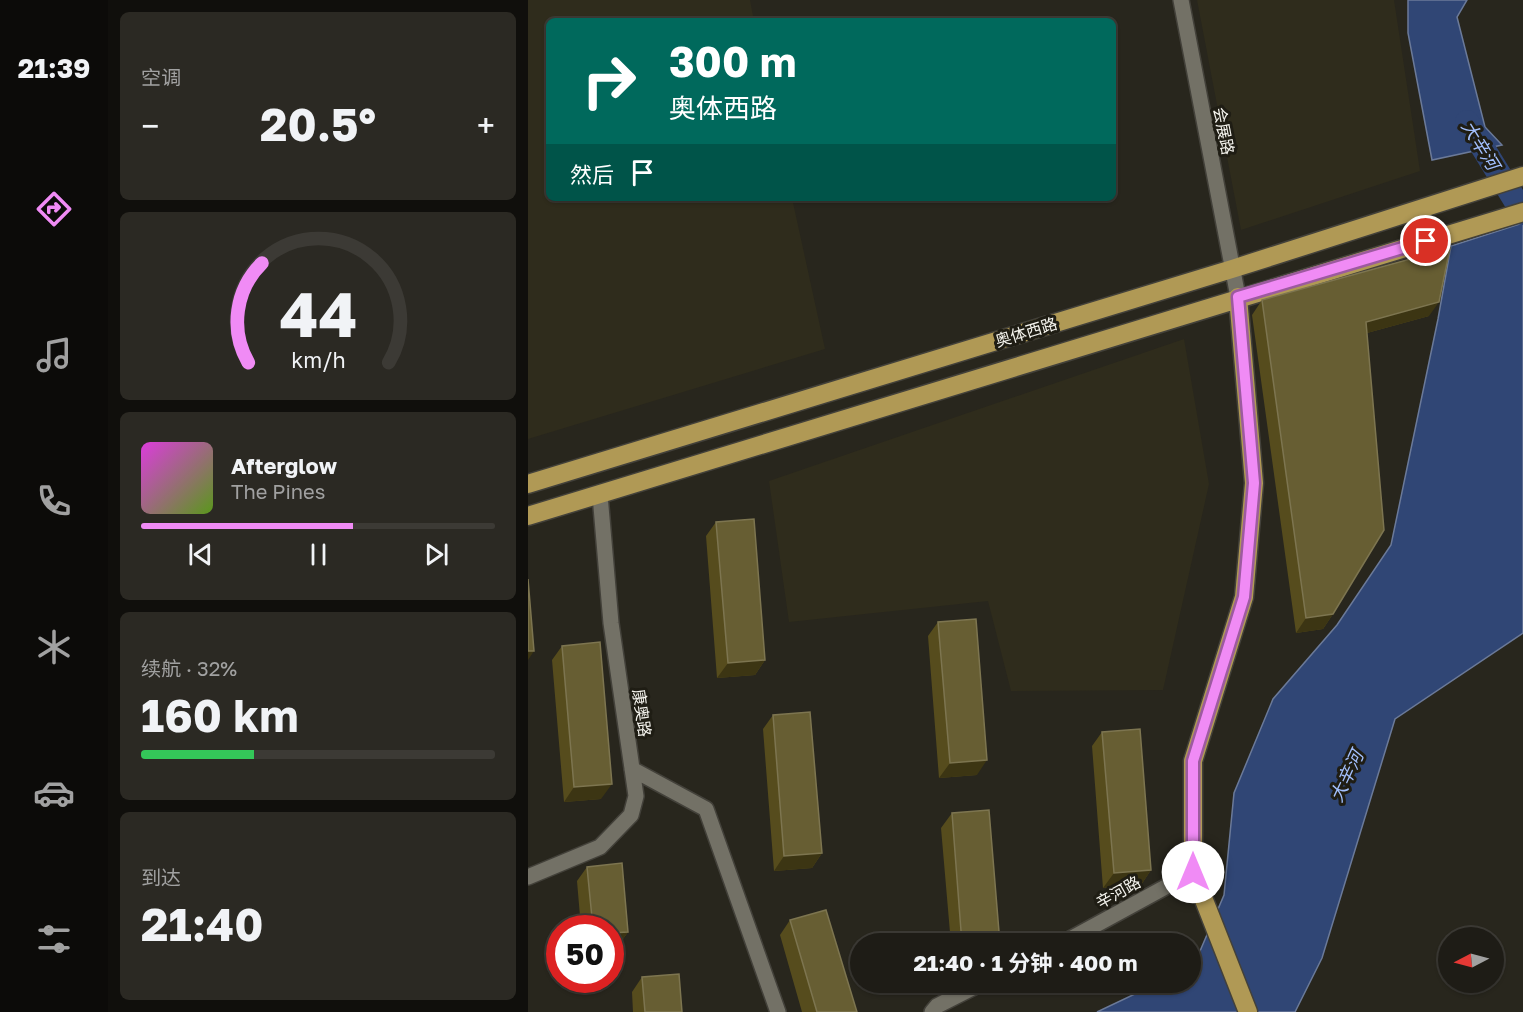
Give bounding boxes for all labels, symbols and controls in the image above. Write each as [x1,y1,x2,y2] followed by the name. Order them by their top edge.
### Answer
[669,36,796,86] text: 300 m
[570,42,648,120] icon: right
[18,52,90,84] text: 21:39
[141,65,181,89] text: 空调
[669,92,777,124] text: 奥体西路
[260,97,376,151] text: 20.5°
[141,106,159,145] text: −
[477,106,495,145] text: +
[1210,106,1238,156] street label: 会展路
[1457,116,1506,176] water label: 大辛河
[626,156,659,189] icon: arrive
[570,161,614,188] text: 然后
[33,188,75,230] icon: directions
[1400,215,1451,266] pin
[1409,224,1442,257] icon: arrive
[279,276,357,351] text: 44
[992,313,1060,351] street label: 奥体西路
[33,334,75,376] icon: music
[291,347,345,373] text: km/h
[231,452,337,479] text: Afterglow
[231,479,325,503] text: The Pines
[33,480,75,522] icon: phone
[184,538,217,571] icon: previous
[302,538,335,571] icon: pause
[420,538,453,571] icon: next
[33,626,75,668] icon: climate
[141,656,237,680] text: 续航 · 32%
[141,688,299,742] text: 160 km
[629,688,655,738] street label: 康奥路
[1325,744,1369,805] water label: 大辛河
[33,772,75,814] icon: car
[1161,840,1225,904] position arrow
[141,865,181,889] text: 到达
[1092,872,1144,912] street label: 辛河路
[141,897,263,951] text: 21:40
[546,915,624,993] speed limit sign: 50
[33,918,75,960] icon: filters
[1438,927,1504,993] north arrow
[1438,927,1504,993] map controls
[914,949,1137,976] text: 21:40 · 1 分钟 · 400 m

